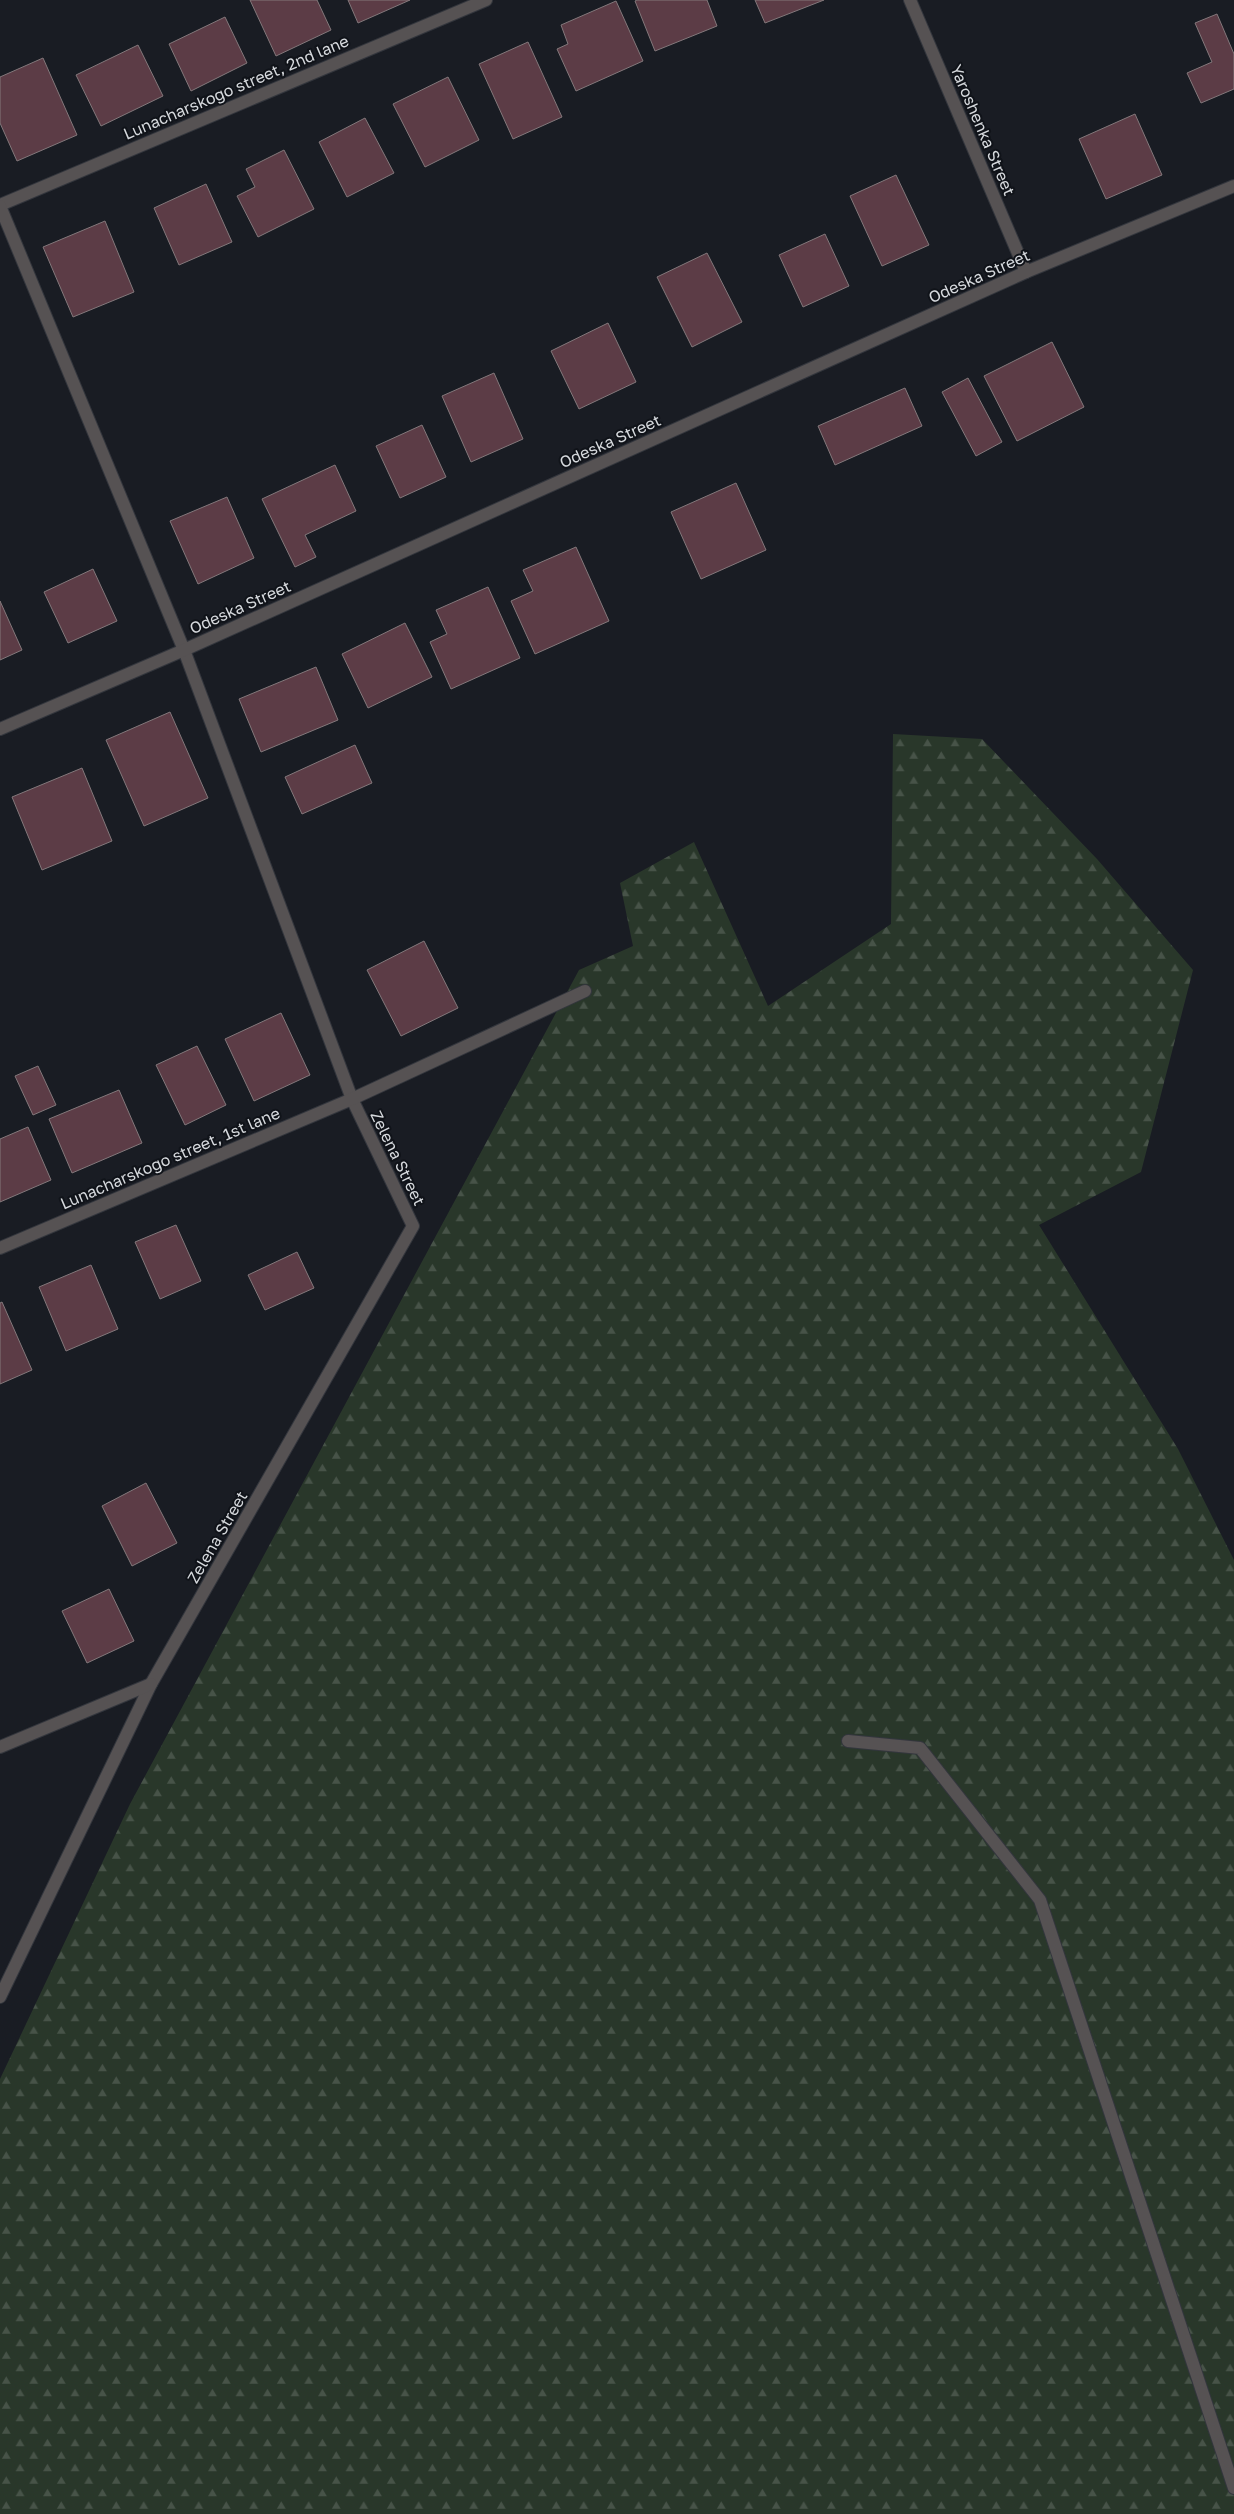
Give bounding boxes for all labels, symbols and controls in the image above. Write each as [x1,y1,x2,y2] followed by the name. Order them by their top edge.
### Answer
[120,30,352,144] street label: Lunacharskogo street, 2nd lane
[946,61,1020,199] street label: Yaroshenka Street
[925,245,1033,307] street label: Odeska Street
[556,410,664,472] street label: Odeska Street
[186,576,294,638] street label: Odeska Street
[57,1103,283,1213] street label: Lunacharskogo street, 1st lane
[366,1107,430,1209] street label: Zelena Street
[183,1487,251,1587] street label: Zelena Street

